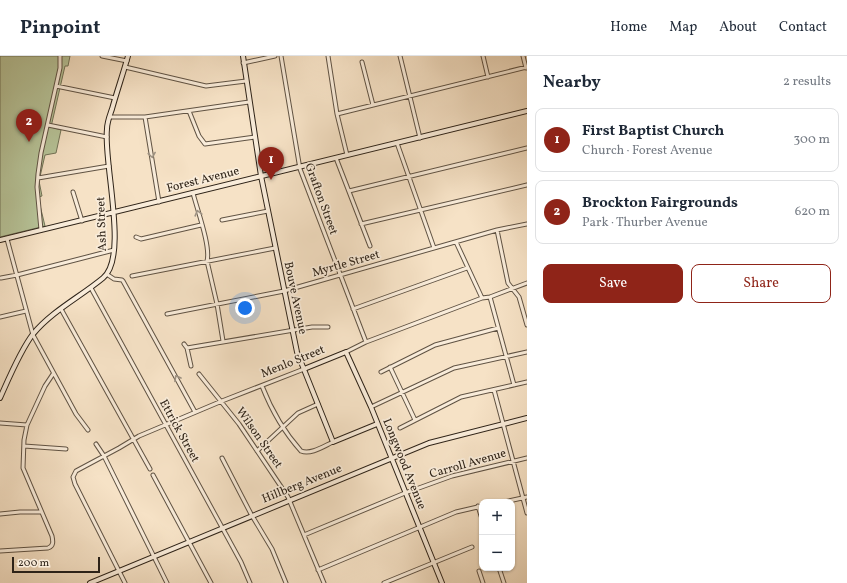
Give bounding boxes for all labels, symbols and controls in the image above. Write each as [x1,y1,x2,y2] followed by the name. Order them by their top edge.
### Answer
[20,15,100,41] text: Pinpoint
[610,18,647,37] text: Home
[669,18,697,37] text: Map
[719,18,757,37] text: About
[779,18,827,37] text: Contact
[543,71,601,94] text: Nearby
[783,73,831,91] text: 2 results
[16,109,42,142] pin: 2
[582,121,724,142] text: First Baptist Church
[554,131,560,149] text: 1
[794,131,830,149] text: 300 m
[582,142,712,160] text: Church · Forest Avenue
[258,147,284,180] pin: 1
[147,152,155,158] one-way arrow
[301,161,341,237] street label: Grafton Street
[165,163,241,197] street label: Forest Avenue
[582,193,738,214] text: Brockton Fairgrounds
[93,196,111,252] street label: Ash Street
[554,203,560,221] text: 2
[795,203,830,221] text: 620 m
[195,210,203,217] one-way arrow
[582,214,708,232] text: Park · Thurber Avenue
[310,247,382,281] street label: Myrtle Street
[279,260,311,336] street label: Bouve Avenue
[543,264,683,303] button: Save
[691,264,831,303] button: Share
[235,298,255,318] your location
[259,342,327,382] street label: Menlo Street
[174,375,181,382] one-way arrow
[155,397,203,465] street label: Ettrick Street
[232,404,286,472] street label: Wilson Street
[378,416,430,512] street label: Longwood Avenue
[428,445,508,483] street label: Carroll Avenue
[260,461,345,507] street label: Hillberg Avenue
[479,499,515,571] map controls
[479,499,515,535] button: +
[479,535,515,571] button: −
[12,555,100,574] scale bar
[18,556,49,571] text: 200 m

